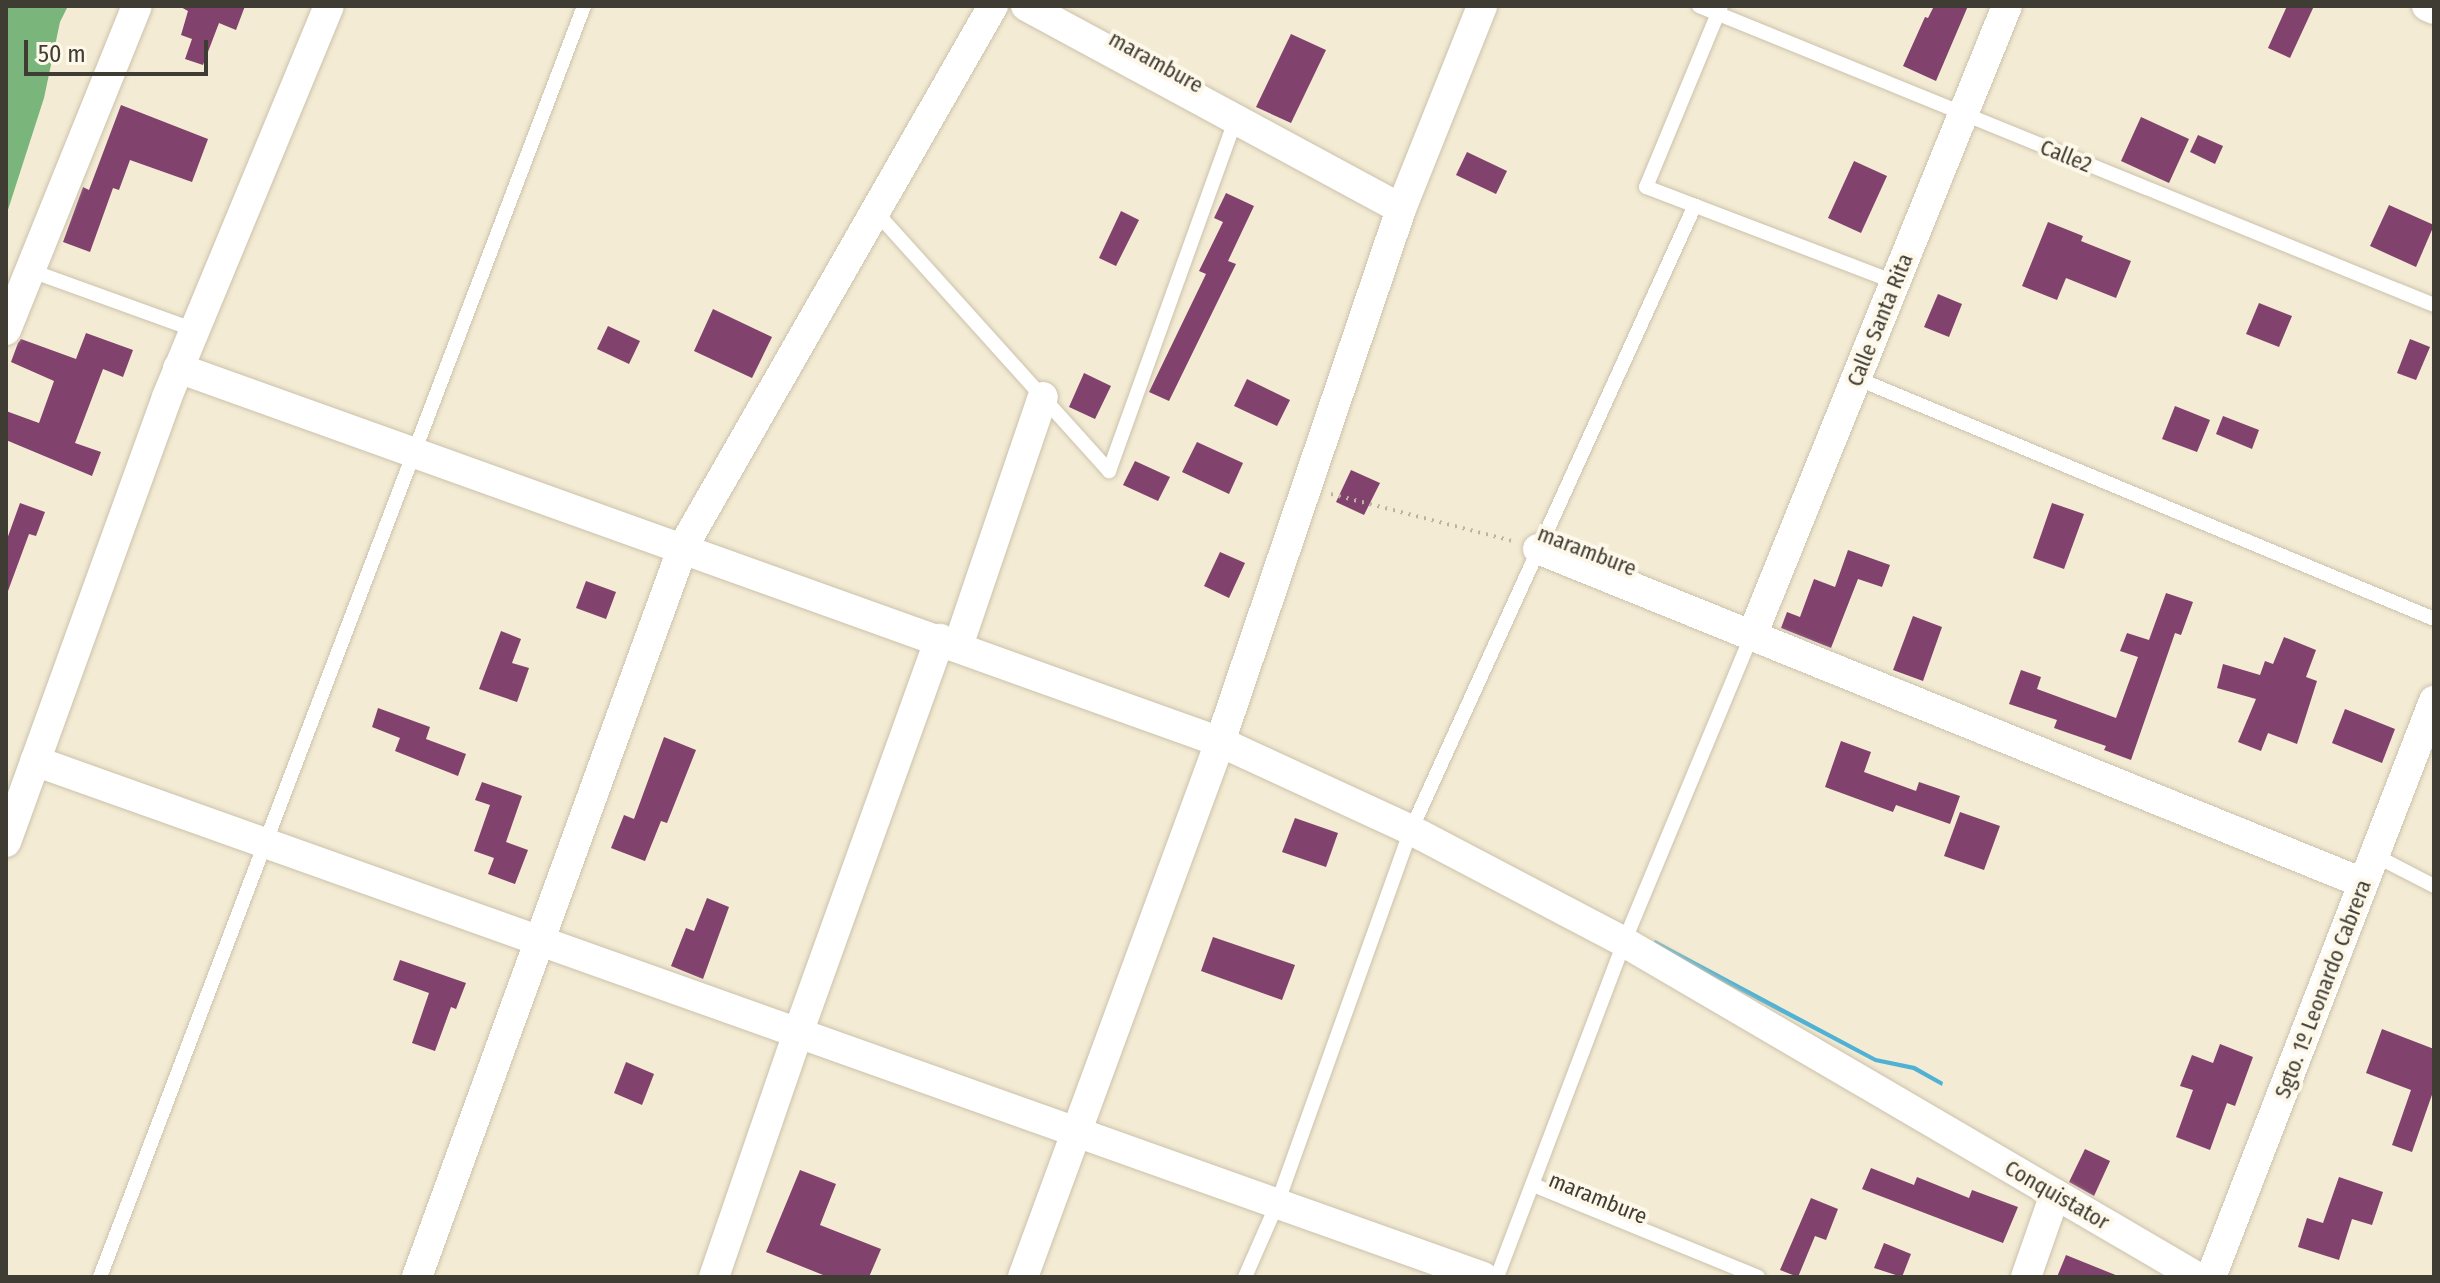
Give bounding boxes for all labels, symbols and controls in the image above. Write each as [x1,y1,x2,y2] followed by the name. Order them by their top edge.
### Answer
[28,24,212,74] scale bar
[1104,25,1208,99] street label: marambure
[38,40,86,68] text: 50 m
[2036,134,2096,178] street label: Calle2
[1841,250,1919,390] street label: Calle Santa Rita
[1534,520,1640,582] street label: marambure
[2269,876,2377,1102] street label: Sgto. 1º Leonardo Cabrera
[2000,1155,2114,1235] street label: Conquistator
[1545,1166,1651,1230] street label: marambure

